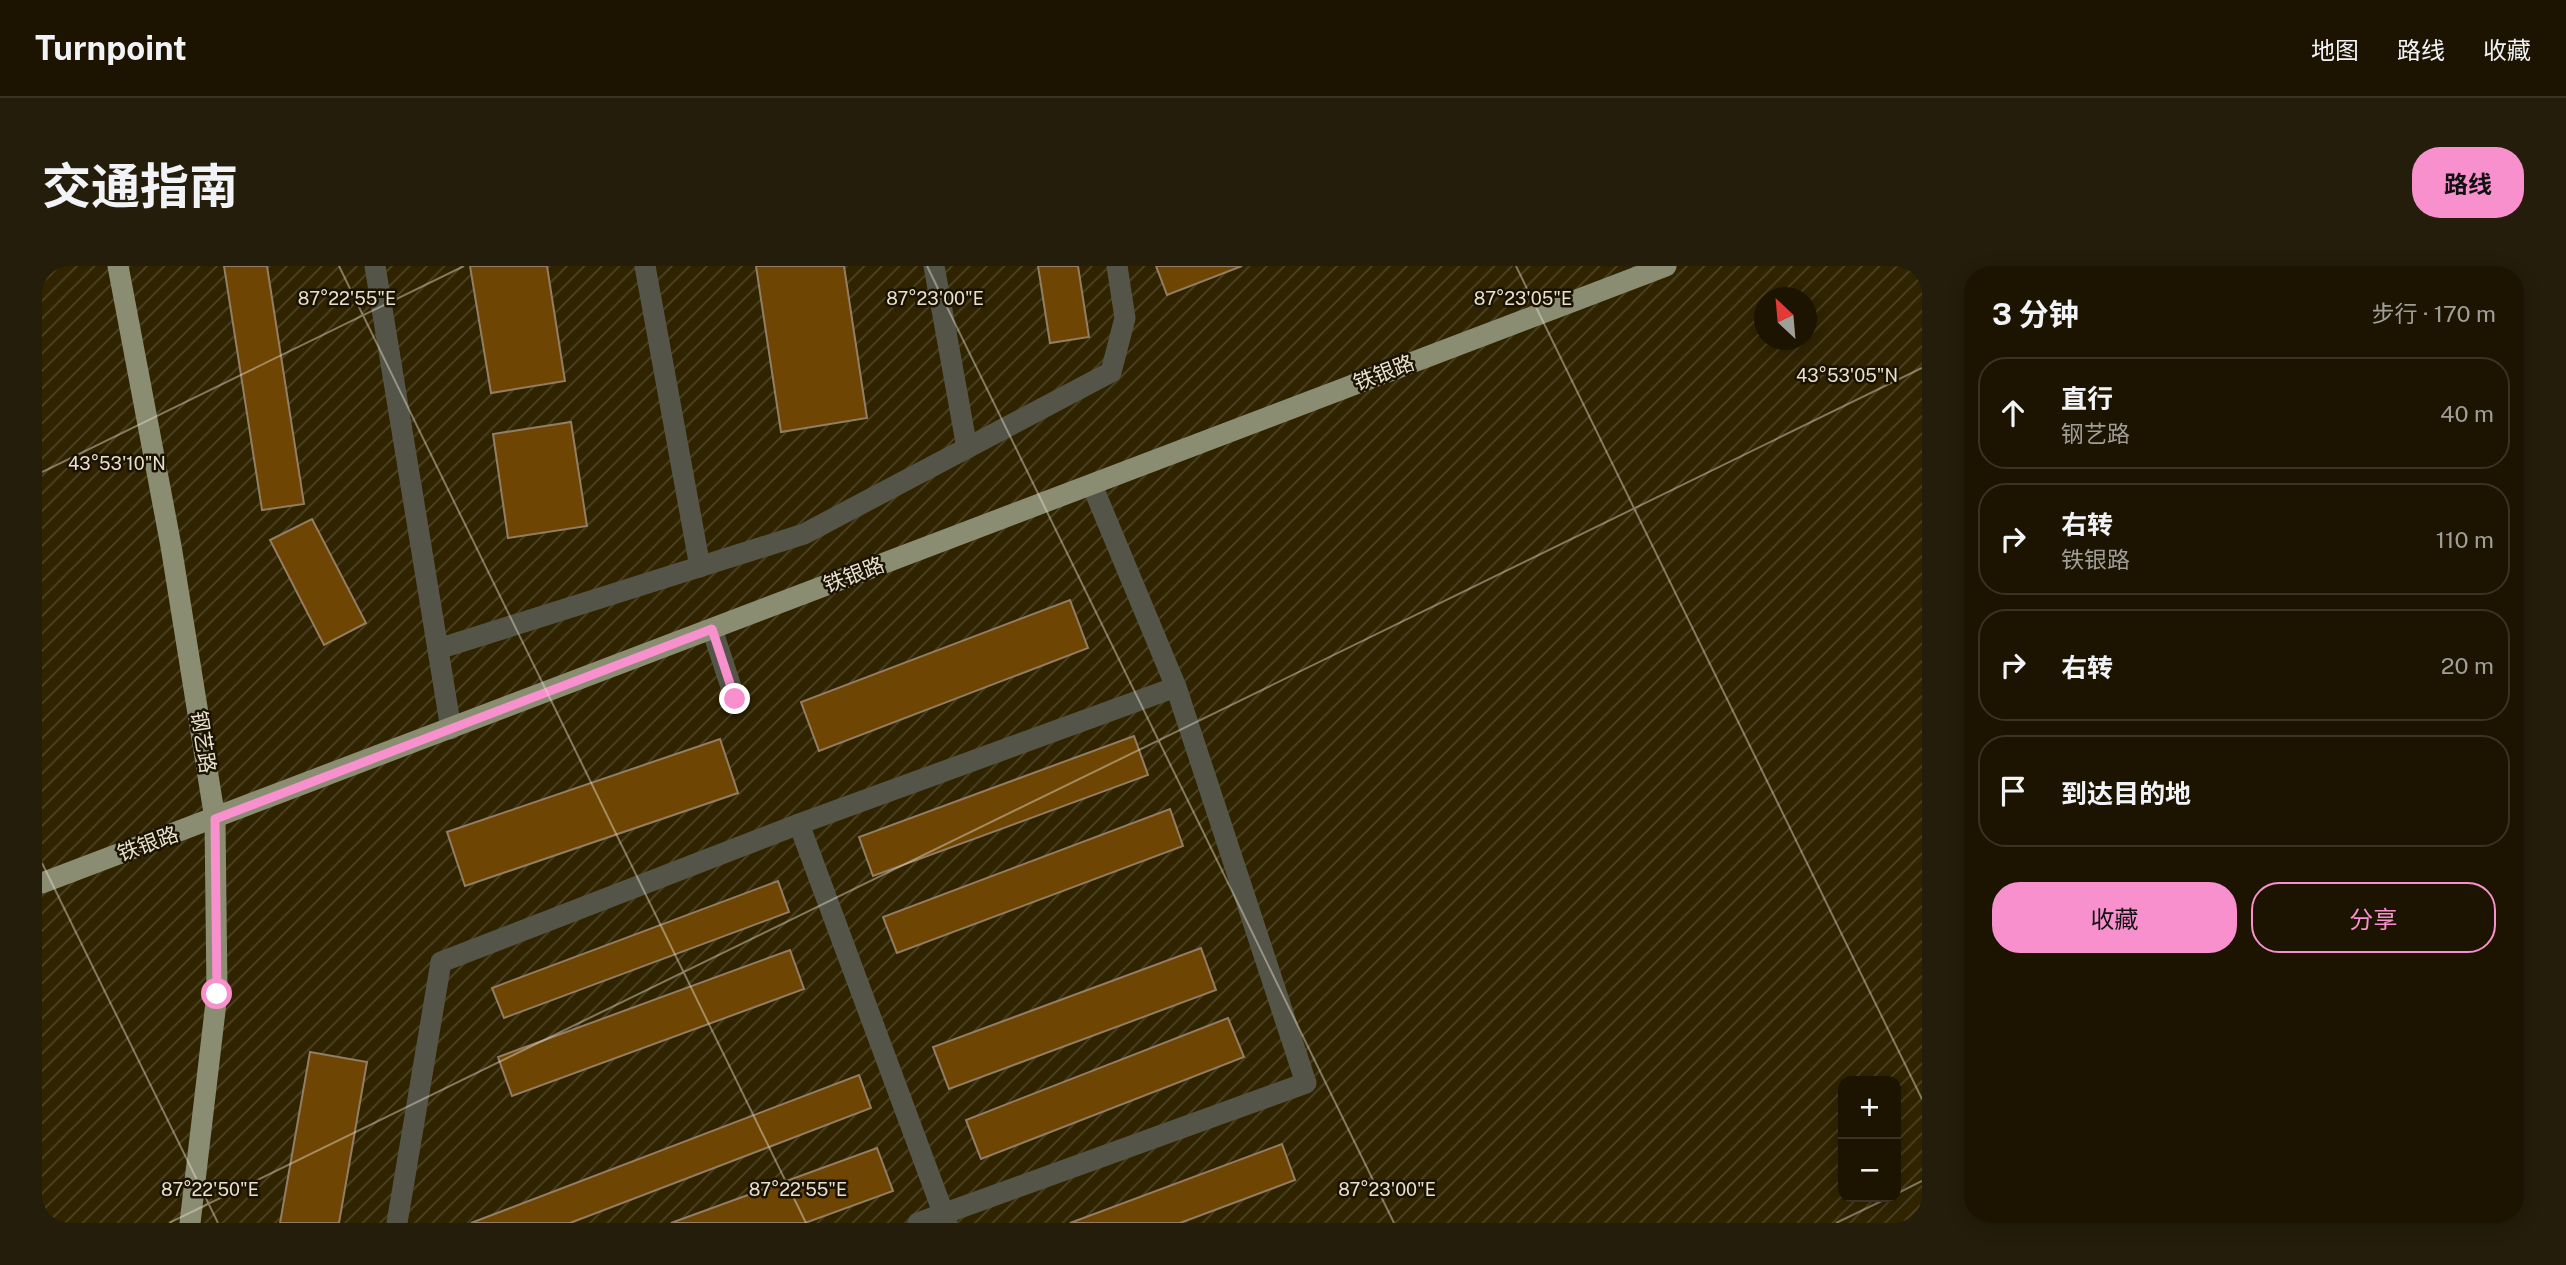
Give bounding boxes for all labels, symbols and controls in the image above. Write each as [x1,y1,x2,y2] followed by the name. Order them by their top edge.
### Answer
[35,29,187,67] text: Turnpoint
[2311,36,2359,64] text: 地图
[2397,36,2445,64] text: 路线
[2483,36,2531,64] text: 收藏
[2412,147,2524,218] button: 路线
[42,157,238,215] text: 交通指南
[1754,287,1817,350] north arrow
[298,288,396,309] text: 87°22'55"E
[886,288,984,309] text: 87°23'00"E
[1474,288,1572,309] text: 87°23'05"E
[1992,296,2079,332] text: 3 分钟
[2371,300,2496,327] text: 步行 · 170 m
[1350,350,1418,395] street label: 铁银路
[1796,365,1898,386] text: 43°53'05"N
[2061,383,2113,414] text: 直行
[1994,394,2032,432] icon: ahead
[2440,400,2494,427] text: 40 m
[2061,420,2130,447] text: 钢艺路
[68,453,166,474] text: 43°53'10"N
[2061,509,2113,540] text: 右转
[1994,520,2032,558] icon: right
[2436,526,2494,553] text: 110 m
[2061,546,2130,573] text: 铁银路
[820,552,888,597] street label: 铁银路
[1994,646,2032,684] icon: right
[2061,652,2113,683] text: 右转
[2441,652,2494,679] text: 20 m
[719,683,750,714] route end
[186,709,221,775] street label: 钢艺路
[1994,772,2032,810] icon: arrive
[2061,778,2191,809] text: 到达目的地
[114,821,182,866] street label: 铁银路
[1992,882,2237,953] button: 收藏
[2251,882,2496,953] button: 分享
[201,978,232,1009] route start
[1838,1076,1901,1202] map controls
[1838,1076,1901,1139] button: +
[1838,1139,1901,1202] button: −
[161,1179,259,1200] text: 87°22'50"E
[749,1179,847,1200] text: 87°22'55"E
[1338,1179,1436,1200] text: 87°23'00"E

